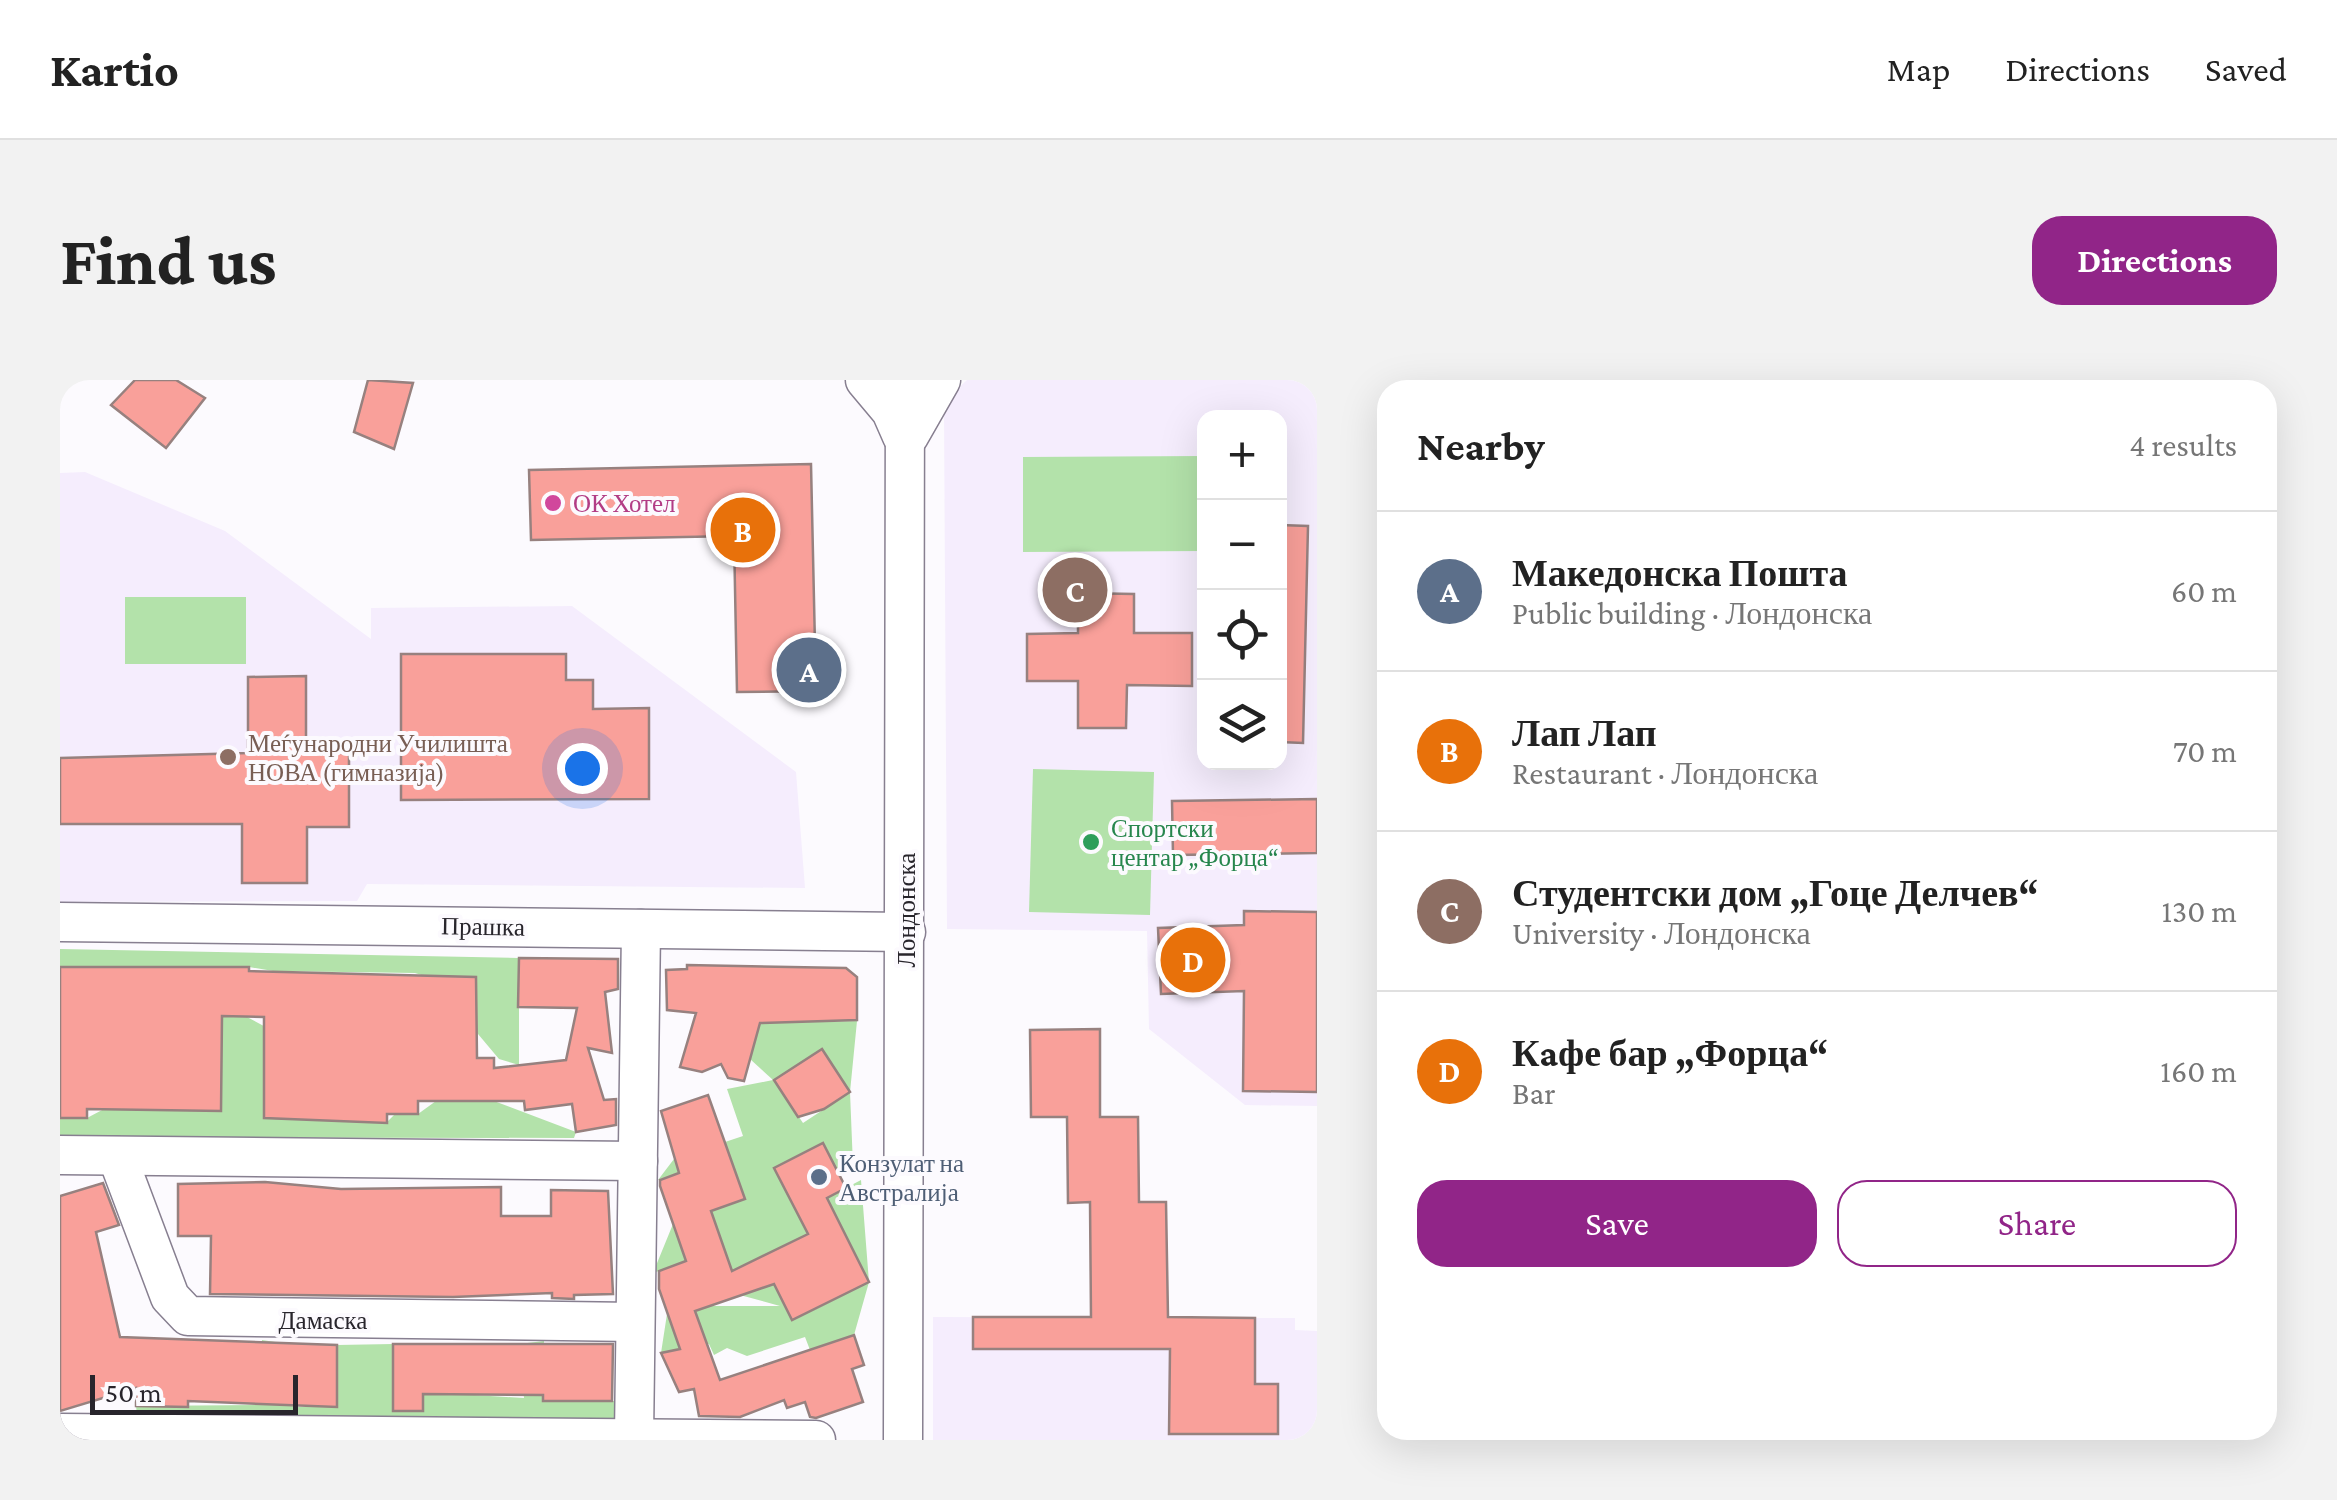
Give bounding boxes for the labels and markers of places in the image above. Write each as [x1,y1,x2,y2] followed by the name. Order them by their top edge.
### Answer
[573,490,676,517] place label: ОК Хотел
[542,492,564,514] marker: ОК Хотел
[710,492,776,568] pin: B
[1042,552,1108,628] pin: C
[776,632,842,708] pin: A
[248,730,508,787] place label: Меѓународни Училишта НОВА (гимназија)
[217,746,239,768] marker: Меѓународни Училишта НОВА (гимназија)
[1111,815,1278,871] place label: Спортски центар „Форца“
[1080,831,1102,853] marker: Спортски центар „Форца“
[1160,922,1226,998] pin: D
[839,1150,964,1206] place label: Конзулат на Австралија
[808,1166,830,1188] marker: Конзулат на Австралија

